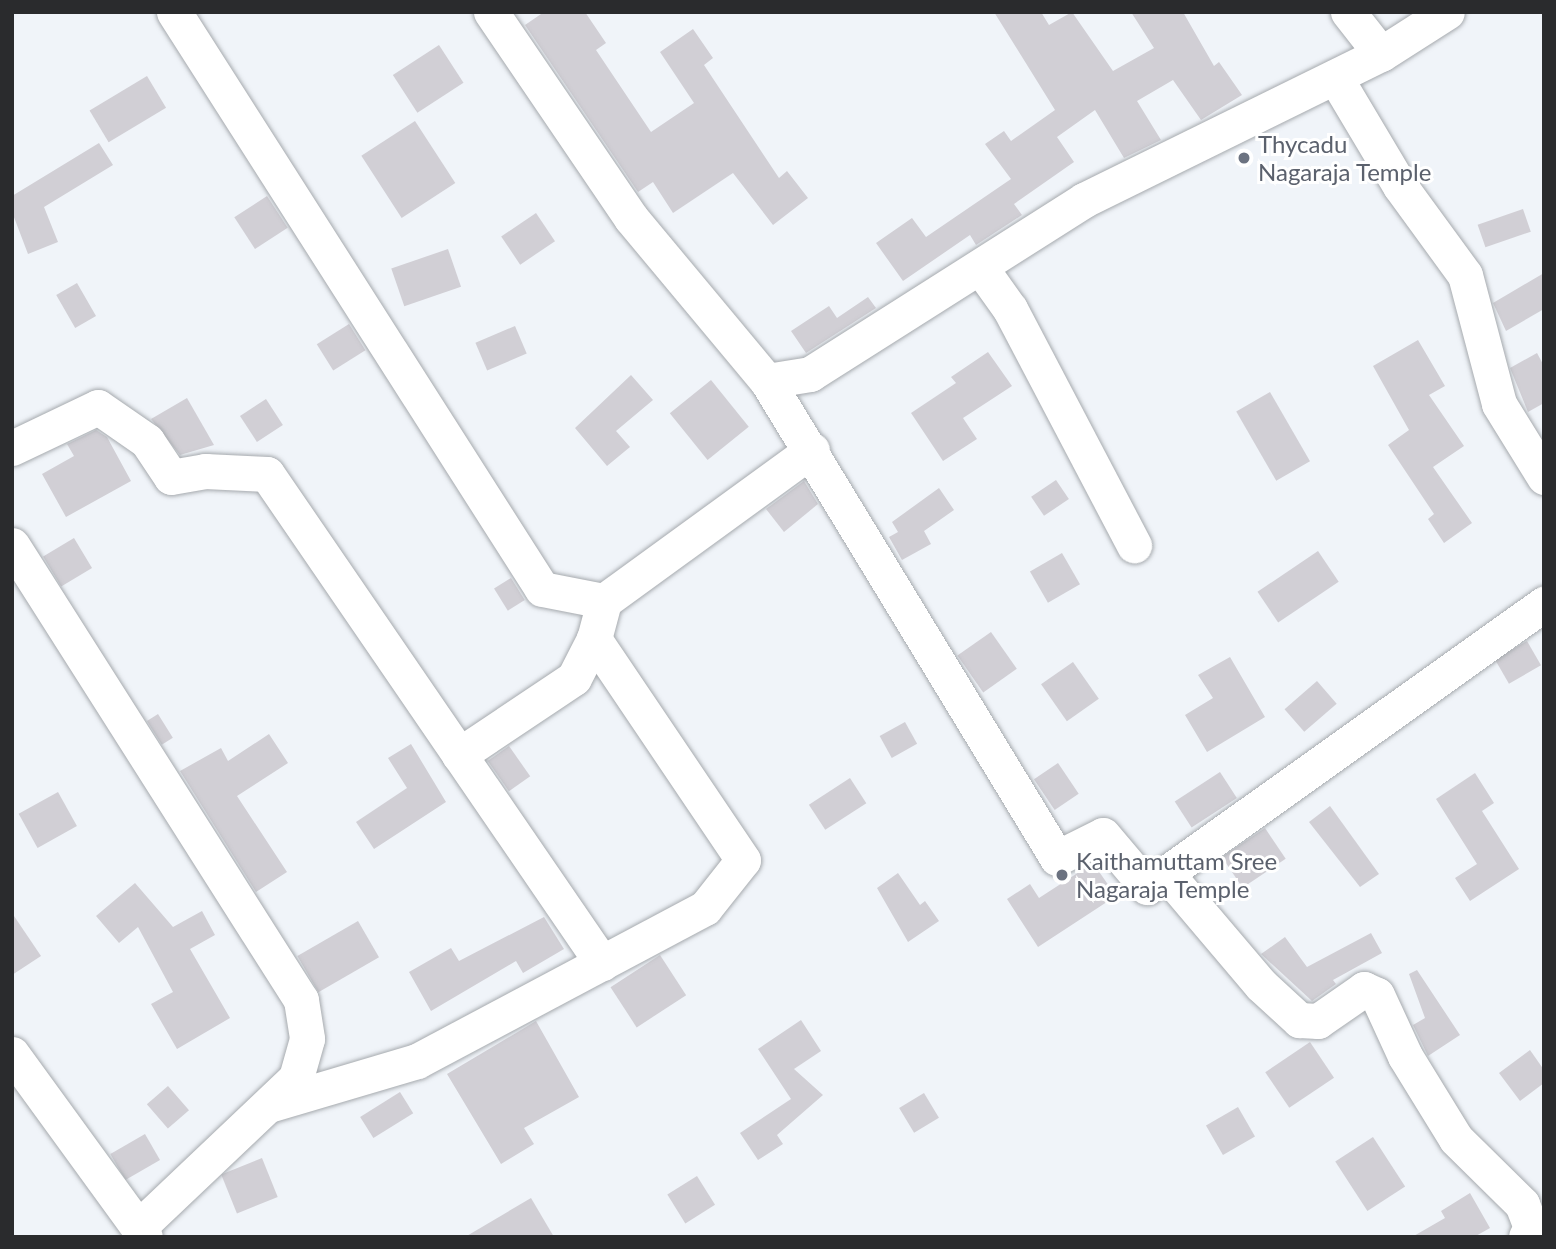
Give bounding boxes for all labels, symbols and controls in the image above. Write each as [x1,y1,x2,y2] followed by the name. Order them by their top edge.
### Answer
[1258,130,1432,186] place label: Thycadu Nagaraja Temple
[1236,150,1252,166] marker: Thycadu Nagaraja Temple
[1076,847,1277,903] place label: Kaithamuttam Sree Nagaraja Temple
[1054,867,1070,883] marker: Kaithamuttam Sree Nagaraja Temple

